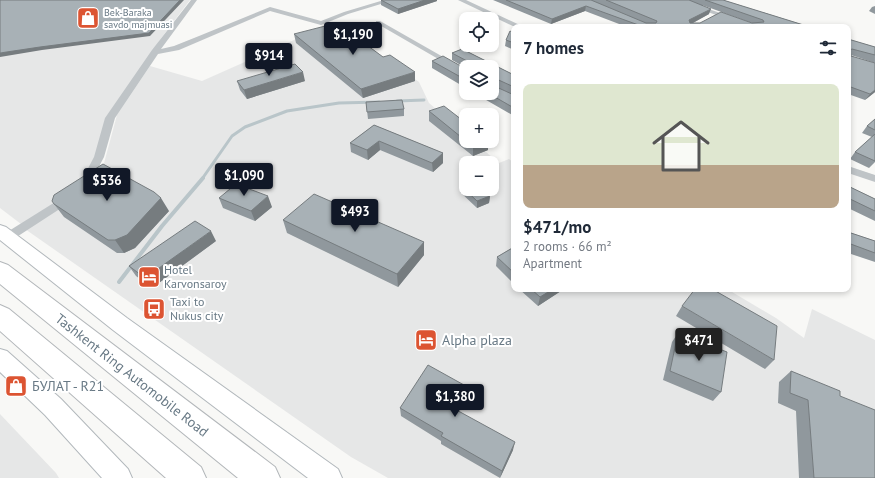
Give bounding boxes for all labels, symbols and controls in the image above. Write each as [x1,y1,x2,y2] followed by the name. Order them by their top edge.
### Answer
[75,5,101,31] shop icon: Bek-Baraka savdo majmuasi
[104,6,173,31] place label: Bek-Baraka savdo majmuasi
[459,12,499,196] map controls
[459,12,499,52] button: locate
[320,22,386,56] pin: $1,190
[333,26,373,43] text: $1,190
[523,37,584,59] text: 7 homes
[817,37,839,59] icon: filters
[245,43,293,77] pin: $914
[254,47,284,64] text: $914
[459,60,499,100] button: layers
[459,108,499,148] button: +
[645,110,717,182] icon: home
[459,156,499,196] button: −
[211,163,277,197] pin: $1,090
[224,167,264,184] text: $1,090
[83,168,131,202] pin: $536
[92,172,122,189] text: $536
[331,199,379,233] pin: $493
[340,203,370,220] text: $493
[523,216,591,238] text: $471/mo
[523,238,612,255] text: 2 rooms · 66 m²
[523,255,582,272] text: Apartment
[164,262,227,291] place label: Hotel Karvonsaroy
[136,264,162,290] hotel icon: Hotel Karvonsaroy
[170,294,224,323] place label: Taxi to Nukus city
[141,296,167,322] bus stop icon: Taxi to Nukus city
[52,310,212,440] street label: Tashkent Ring Automobile Road
[413,327,439,353] hotel icon: Alpha plaza
[675,328,723,362] pin: $471
[442,331,512,349] place label: Alpha plaza
[684,332,714,349] text: $471
[3,373,29,399] shop icon: БУЛАТ - R21
[32,377,104,395] place label: БУЛАТ - R21
[422,384,488,418] pin: $1,380
[435,388,475,405] text: $1,380

